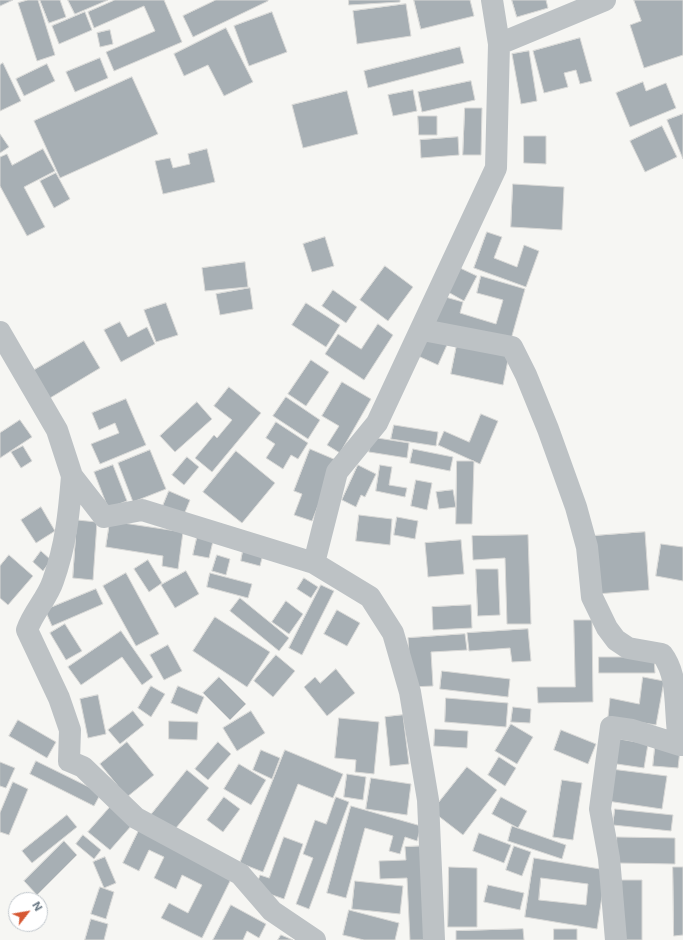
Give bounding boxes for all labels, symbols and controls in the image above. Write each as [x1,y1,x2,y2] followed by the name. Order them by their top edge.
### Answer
[8,892,48,932] north arrow
[29,899,46,914] text: N

